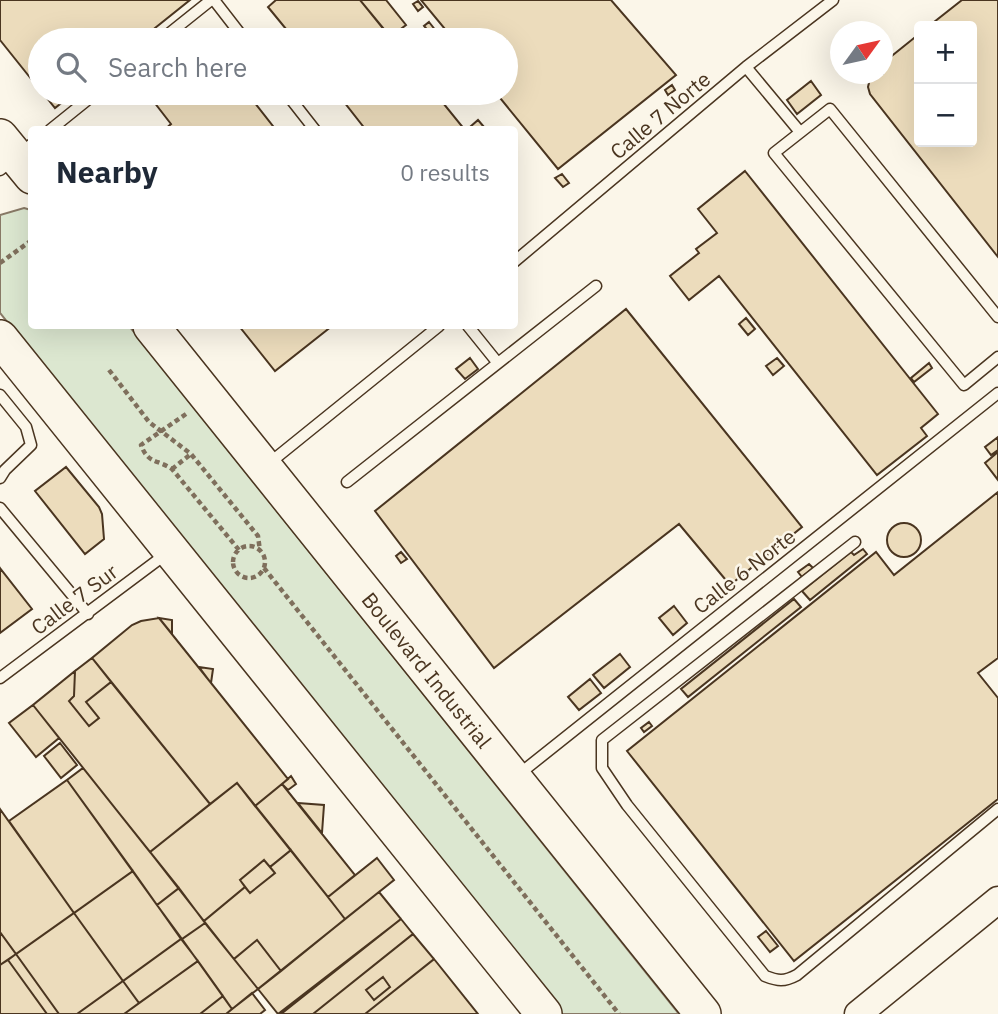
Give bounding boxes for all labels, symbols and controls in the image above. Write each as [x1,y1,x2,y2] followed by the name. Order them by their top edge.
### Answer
[830,21,893,84] north arrow
[914,21,977,147] map controls
[914,21,977,84] button: +
[28,28,518,105] search box
[52,48,90,86] icon: search
[108,50,247,84] text: Search here
[604,65,716,165] street label: Calle 7 Norte
[914,84,977,147] button: −
[56,152,158,191] text: Nearby
[400,157,490,187] text: 0 results
[687,522,801,620] street label: Calle 6 Norte
[25,557,123,641] street label: Calle 7 Sur
[356,586,498,754] street label: Boulevard Industrial

